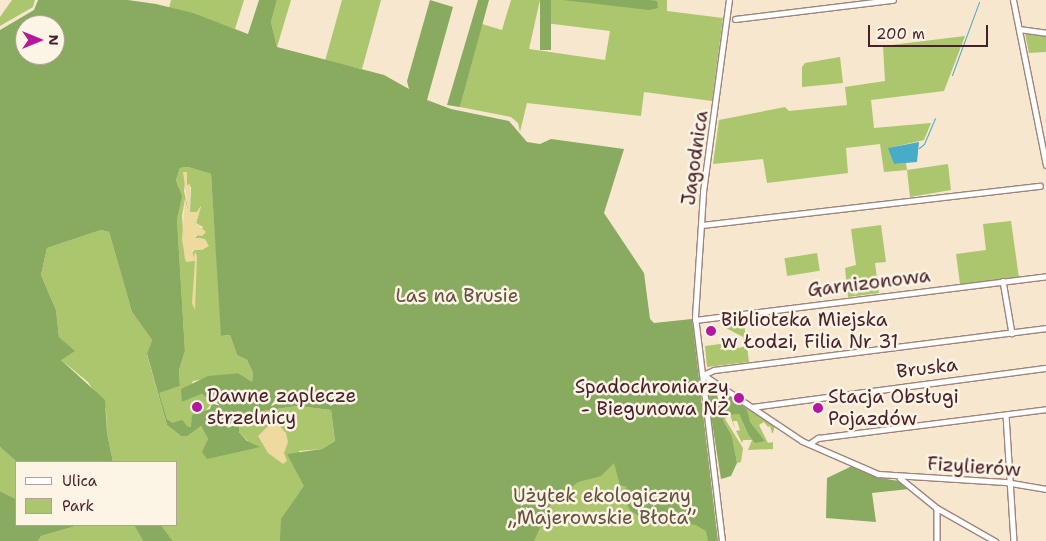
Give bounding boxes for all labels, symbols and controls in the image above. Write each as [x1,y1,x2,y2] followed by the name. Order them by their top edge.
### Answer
[15,15,65,65] north arrow
[871,15,991,47] scale bar
[876,24,925,44] text: 200 m
[45,34,63,46] text: N
[677,109,713,207] street label: Jagodnica
[806,264,932,302] street label: Garnizonowa
[396,285,518,307] park label: Las na Brusie
[721,309,898,353] place label: Biblioteka Miejska w Łodzi, Filia Nr 31
[705,325,717,337] marker: Biblioteka Miejska w Łodzi, Filia Nr 31
[895,353,959,383] street label: Bruska
[575,376,729,420] place label: Spadochroniarzy - Biegunowa NŻ
[207,385,356,429] place label: Dawne zaplecze strzelnicy
[828,386,959,430] place label: Stacja Obsługi Pojazdów
[733,392,745,404] marker: Spadochroniarzy - Biegunowa NŻ
[191,401,203,413] marker: Dawne zaplecze strzelnicy
[812,402,824,414] marker: Stacja Obsługi Pojazdów
[926,452,1022,482] street label: Fizylierów
[15,461,178,526] legend
[62,471,97,491] text: Ulica
[508,485,696,529] park label: Użytek ekologiczny „Majerowskie Błota”
[62,496,94,516] text: Park

